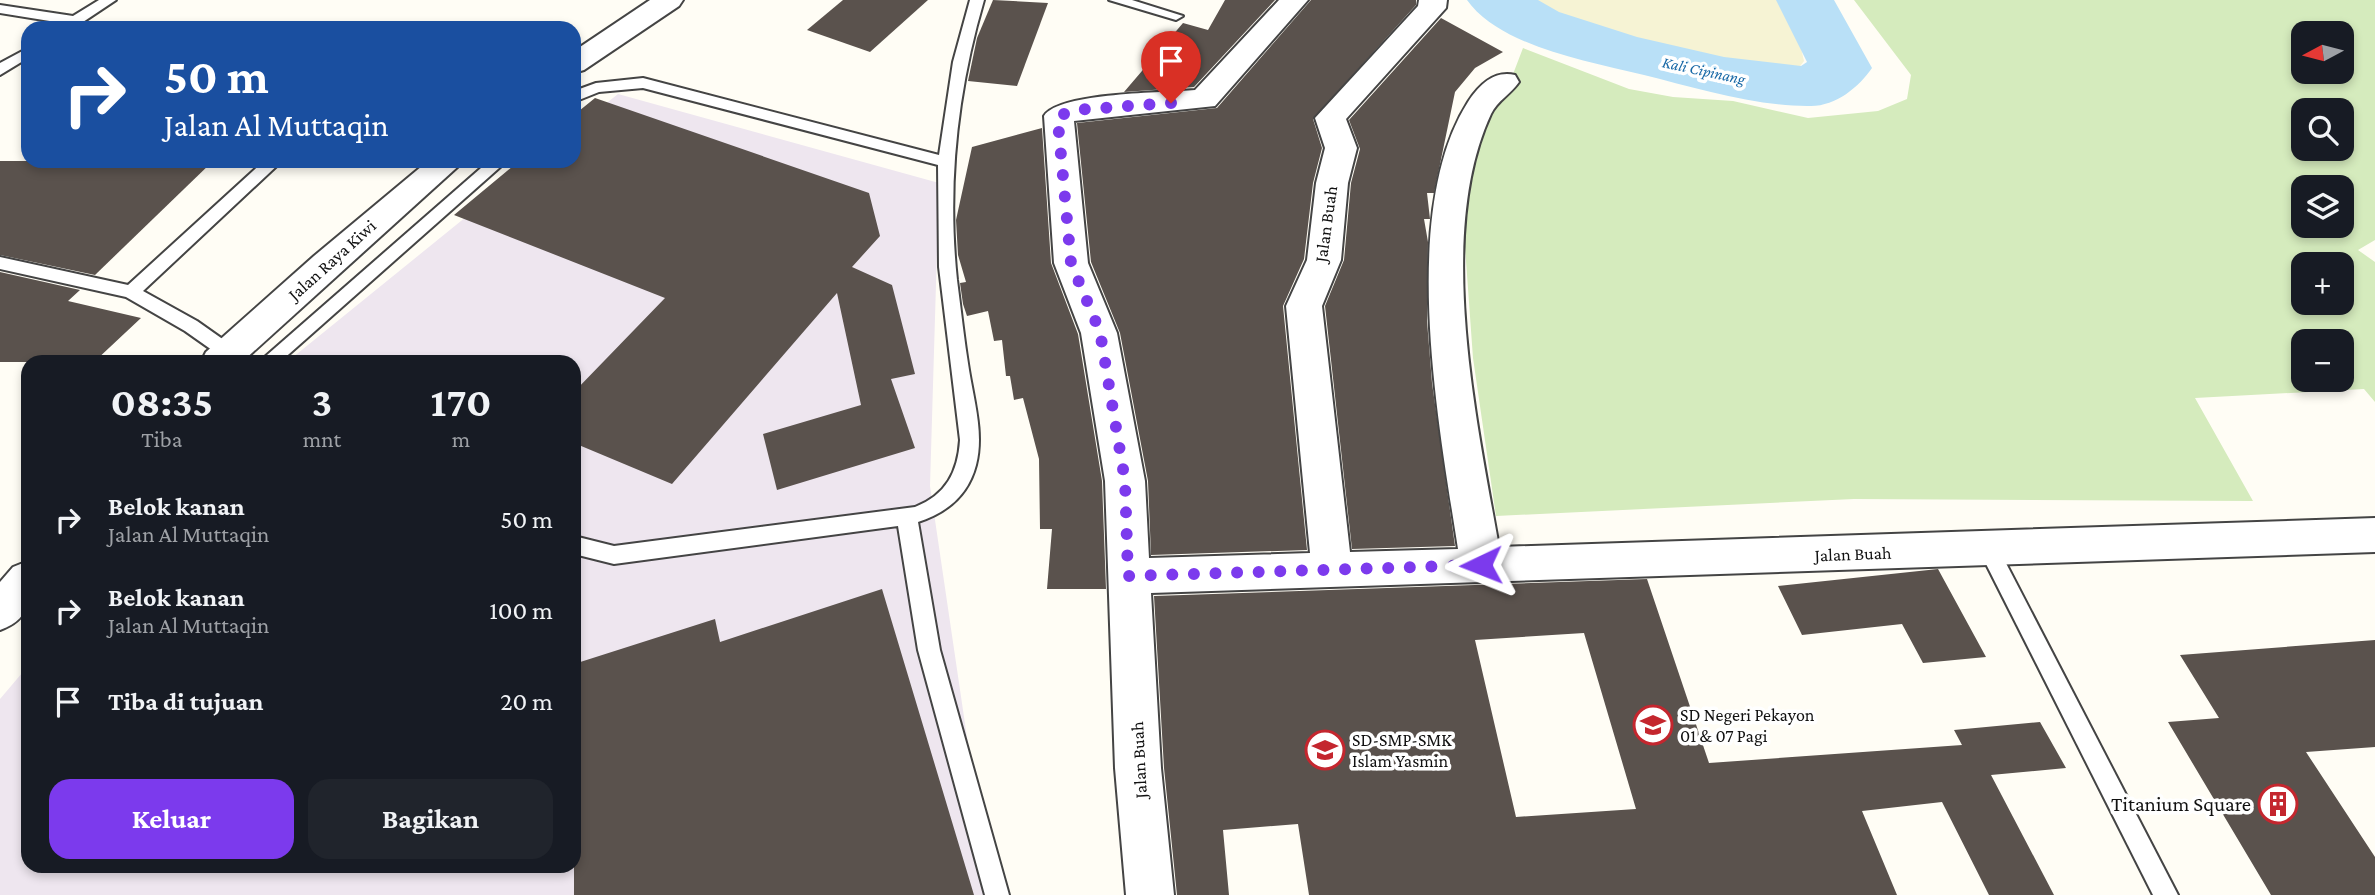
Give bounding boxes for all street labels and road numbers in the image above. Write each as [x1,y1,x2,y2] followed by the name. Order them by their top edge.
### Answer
[1310,184,1341,266] street label: Jalan Buah
[283,215,380,306] street label: Jalan Raya Kiwi
[1812,543,1892,565] street label: Jalan Buah
[1127,721,1151,801] street label: Jalan Buah

